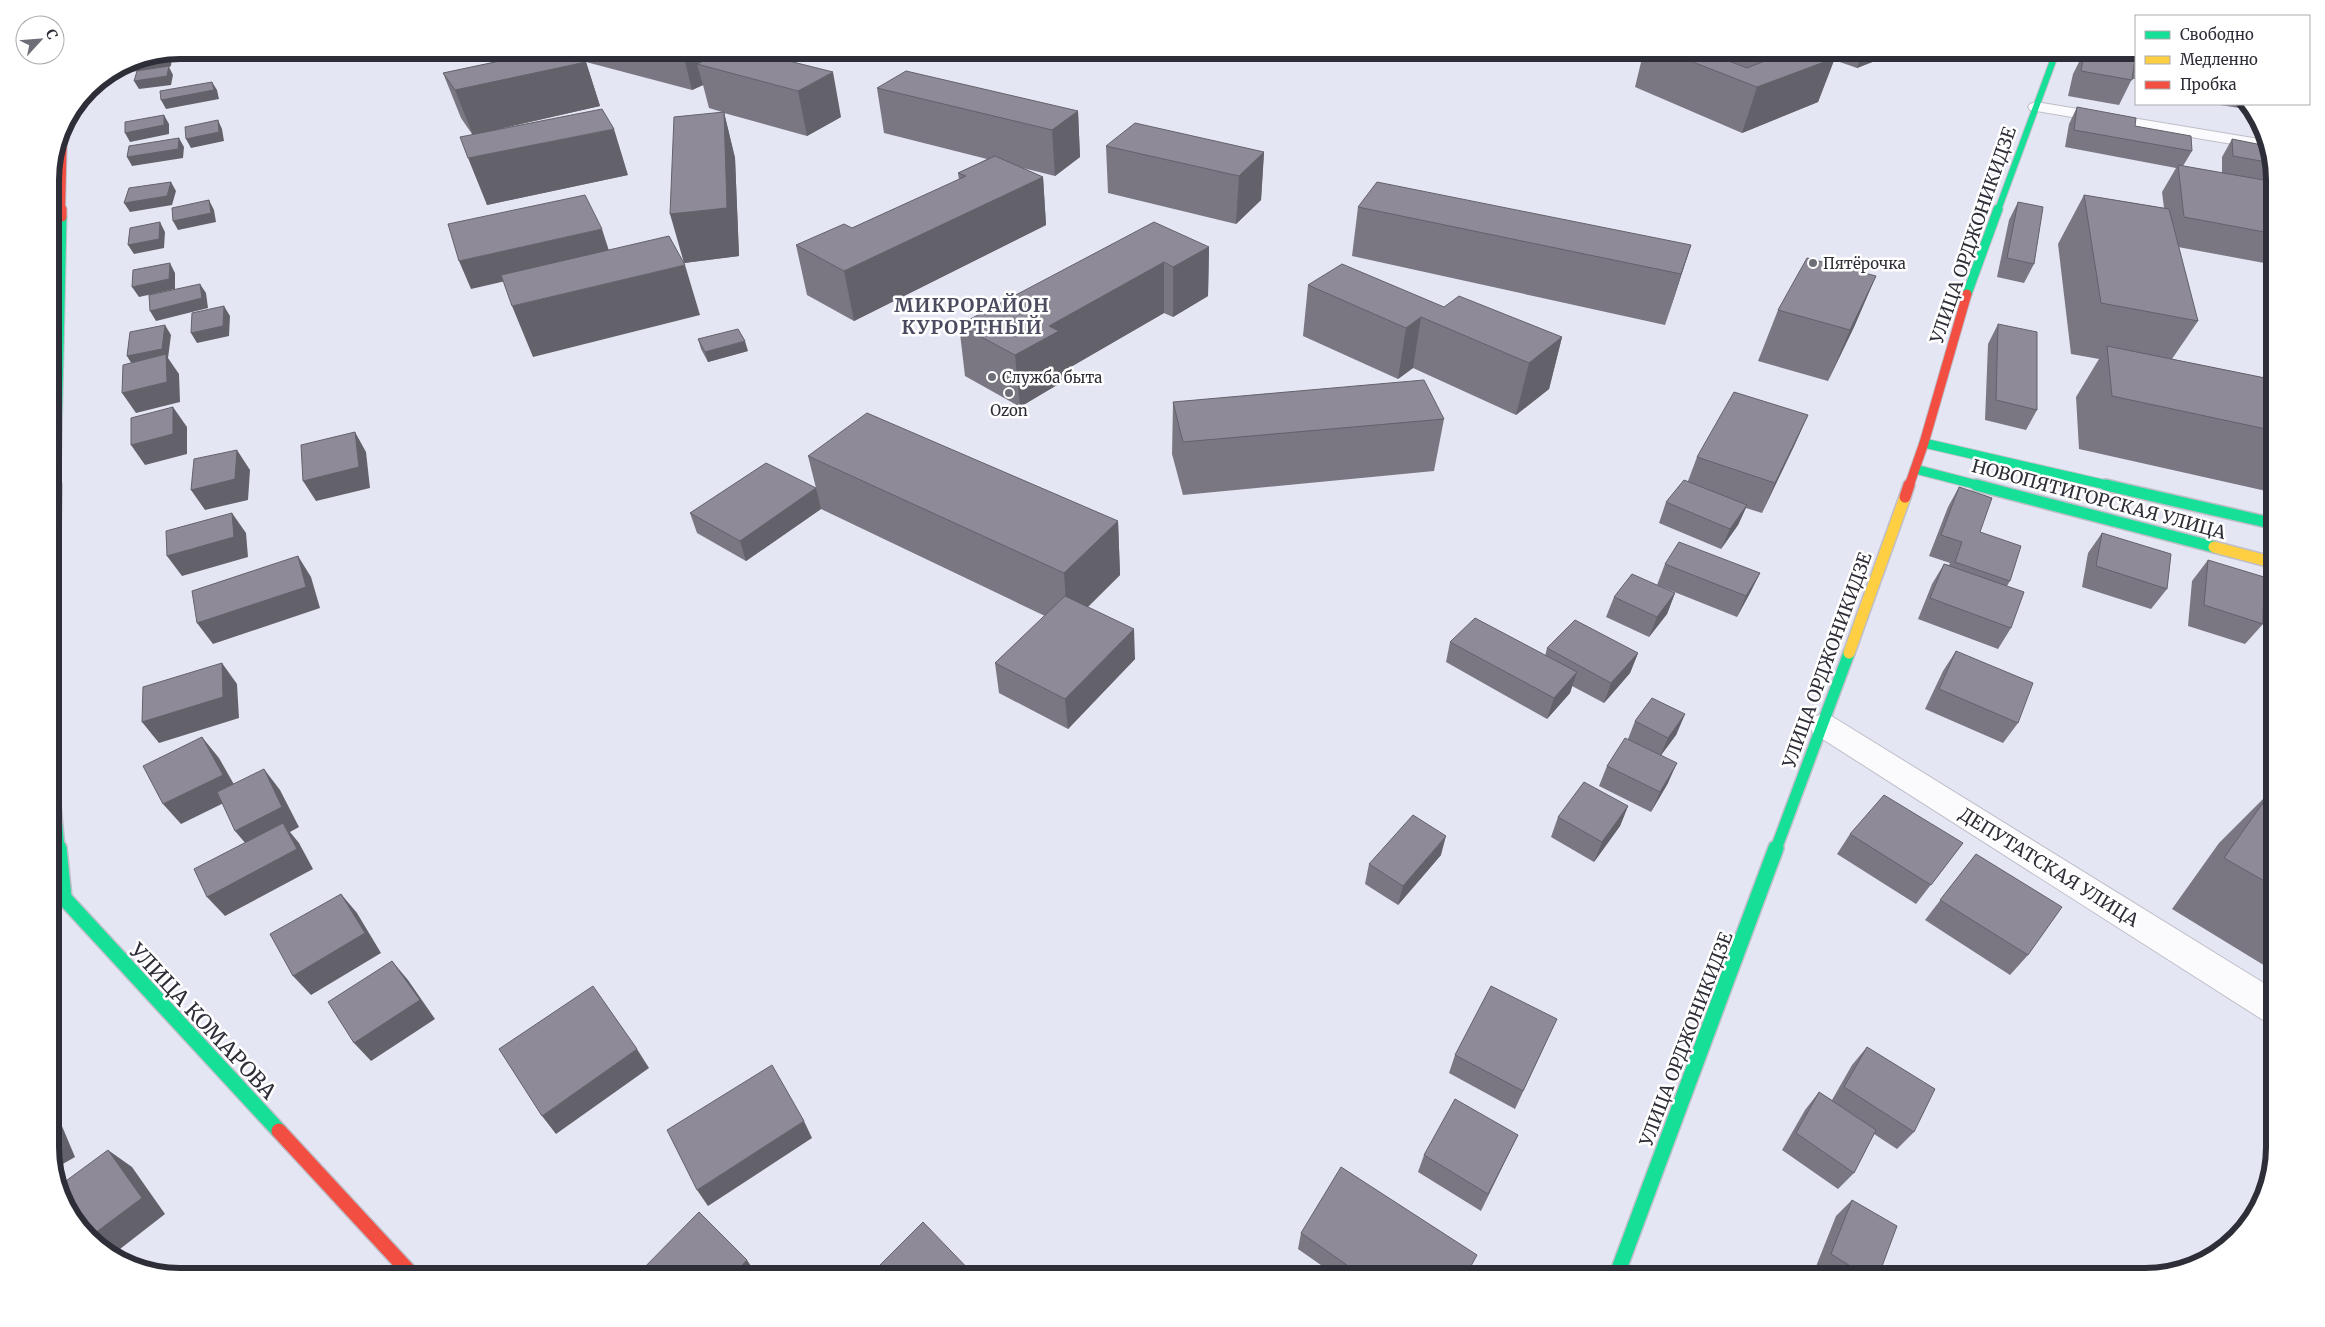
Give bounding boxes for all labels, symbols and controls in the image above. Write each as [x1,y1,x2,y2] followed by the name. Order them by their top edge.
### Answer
[15,15,65,65] north arrow
[2135,15,2310,105] legend
[2180,25,2254,44] text: Свободно
[42,26,62,42] text: С
[2180,50,2258,69] text: Медленно
[2180,75,2237,94] text: Пробка
[1925,123,2021,347] street label: УЛИЦА ОРДЖОНИКИДЗЕ
[1823,254,1906,273] place label: Пятёрочка
[1807,257,1819,269] marker: Пятёрочка
[894,293,1050,339] district label: МИКРОРАЙОН КУРОРТНЫЙ
[1002,368,1102,387] place label: Служба быта
[986,371,998,383] marker: Служба быта
[1003,387,1015,399] marker: Ozon
[990,401,1028,420] place label: Ozon
[1970,454,2229,544] street label: НОВОПЯТИГОРСКАЯ УЛИЦА
[1777,549,1877,772] street label: УЛИЦА ОРДЖОНИКИДЗЕ
[1955,802,2143,932] street label: ДЕПУТАТСКАЯ УЛИЦА
[1634,928,1738,1150] street label: УЛИЦА ОРДЖОНИКИДЗЕ
[123,937,282,1105] street label: УЛИЦА КОМАРОВА

